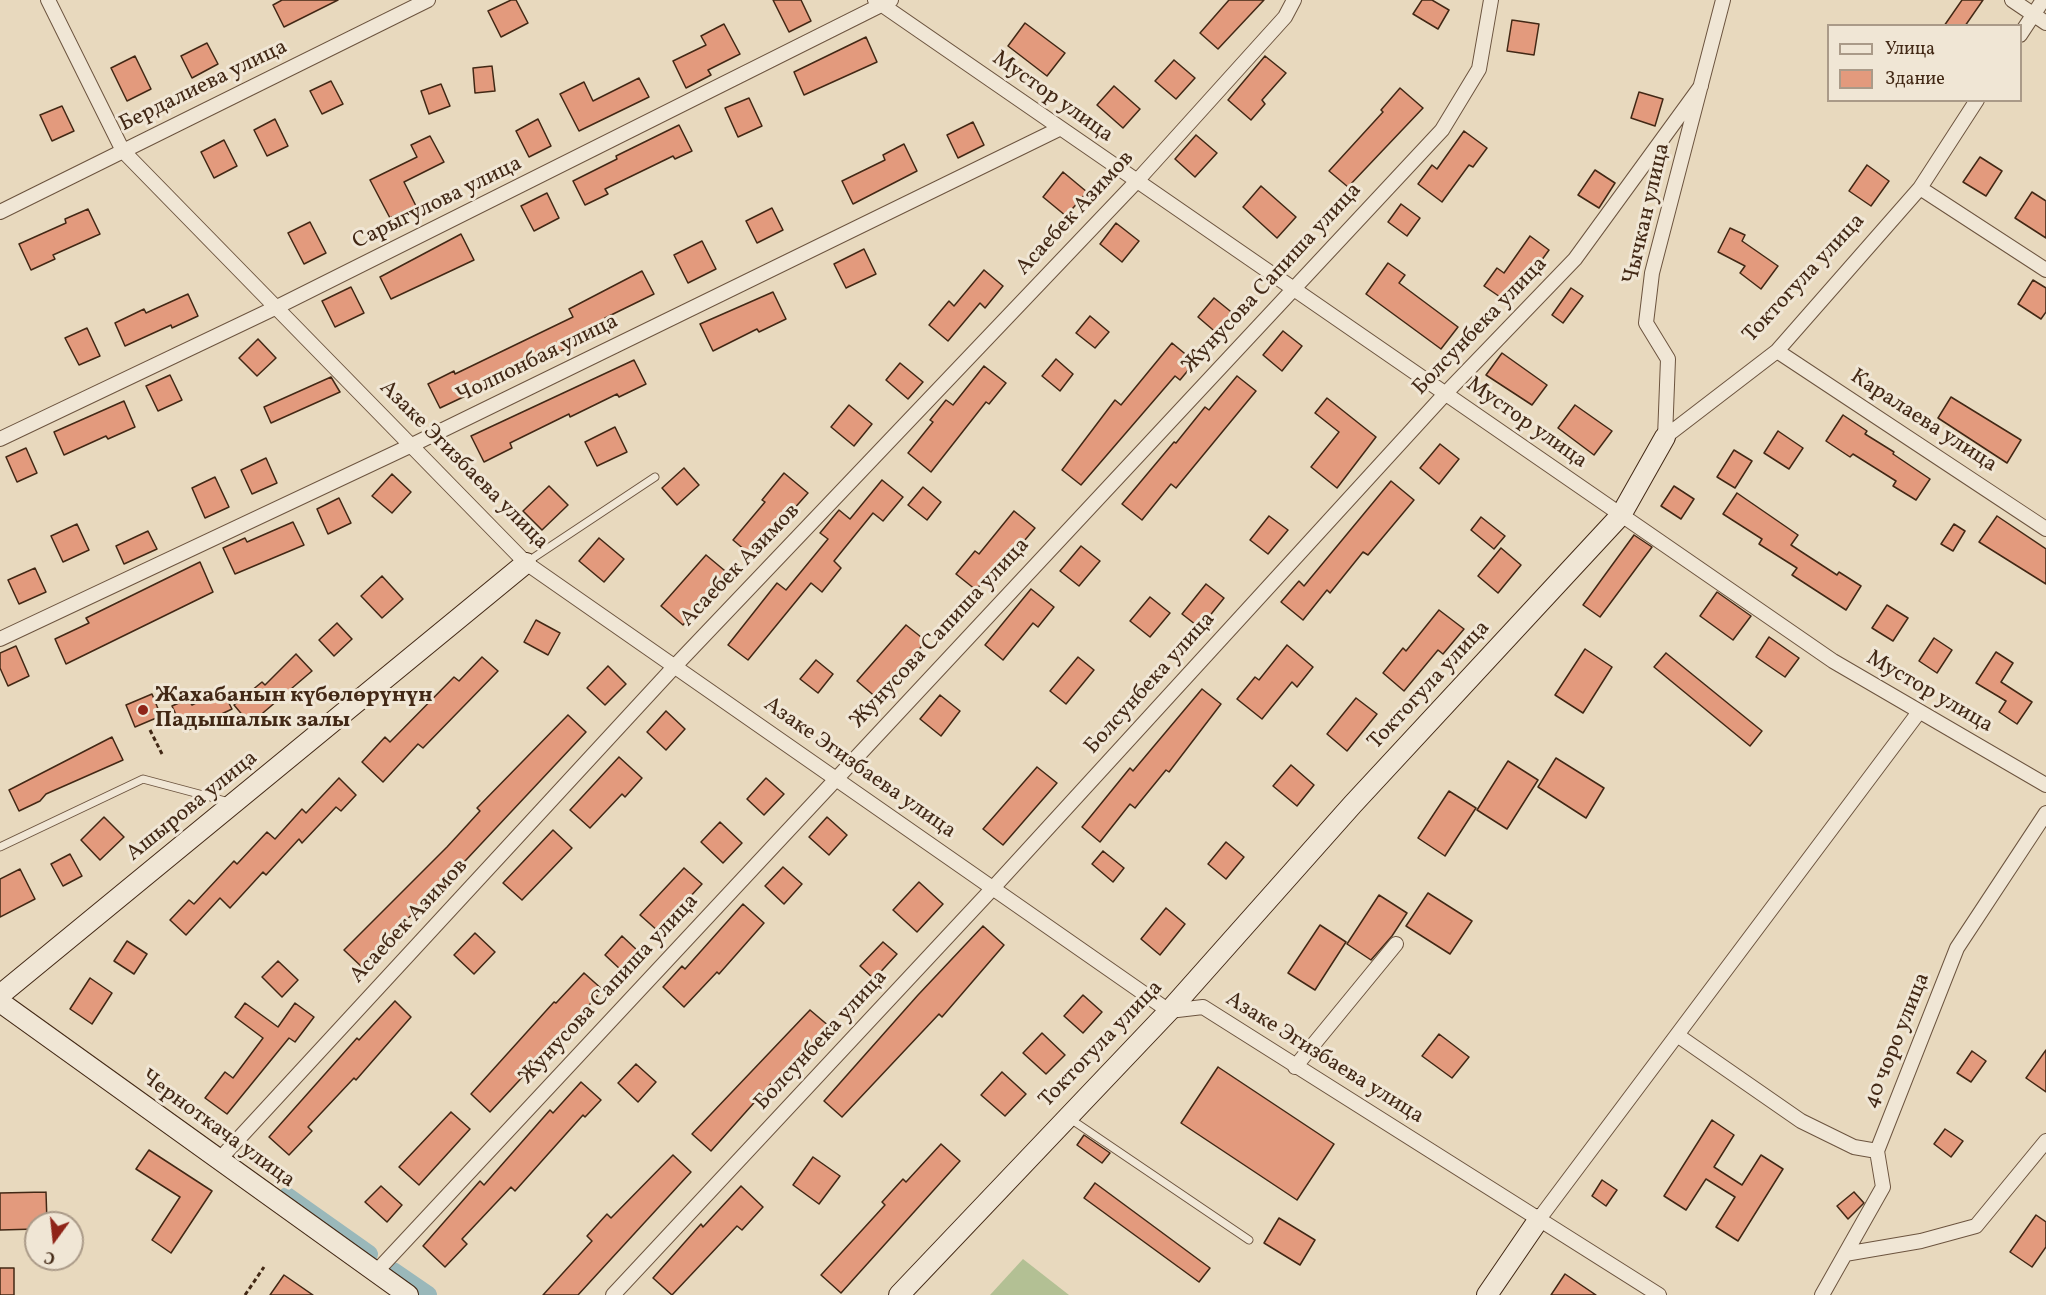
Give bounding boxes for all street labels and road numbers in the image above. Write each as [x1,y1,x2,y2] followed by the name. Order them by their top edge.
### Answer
[116,35,292,139] street label: Бердалиева улица
[986,46,1118,150] street label: Мустор улица
[1619,141,1677,287] street label: Чычкан улица
[1012,146,1140,282] street label: Асаебек Азимов
[349,152,527,256] street label: Сарыгулова улица
[1178,178,1368,380] street label: Жунусова Сапиша улица
[1738,209,1872,349] street label: Токтогула улица
[1408,252,1554,402] street label: Болсунбека улица
[453,309,623,411] street label: Чолпонбая улица
[1845,365,2001,479] street label: Каралаева улица
[1460,372,1592,476] street label: Мустор улица
[373,376,553,556] street label: Азаке Эгизбаева улица
[676,499,806,633] street label: Асаебек Азимов
[846,533,1036,735] street label: Жунусова Сапиша улица
[1080,607,1222,761] street label: Болсунбека улица
[1363,616,1497,756] street label: Токтогула улица
[1861,646,1997,740] street label: Мустор улица
[758,693,960,845] street label: Азаке Эгизбаева улица
[122,746,264,868] street label: Ашырова улица
[346,854,474,990] street label: Асаебек Азимов
[515,889,705,1091] street label: Жунусова Сапиша улица
[750,965,894,1117] street label: Болсунбека улица
[1859,969,1937,1113] street label: 40 чоро улица
[1035,976,1169,1114] street label: Токтогула улица
[1220,987,1428,1131] street label: Азаке Эгизбаева улица
[135,1065,299,1195] street label: Черноткача улица

